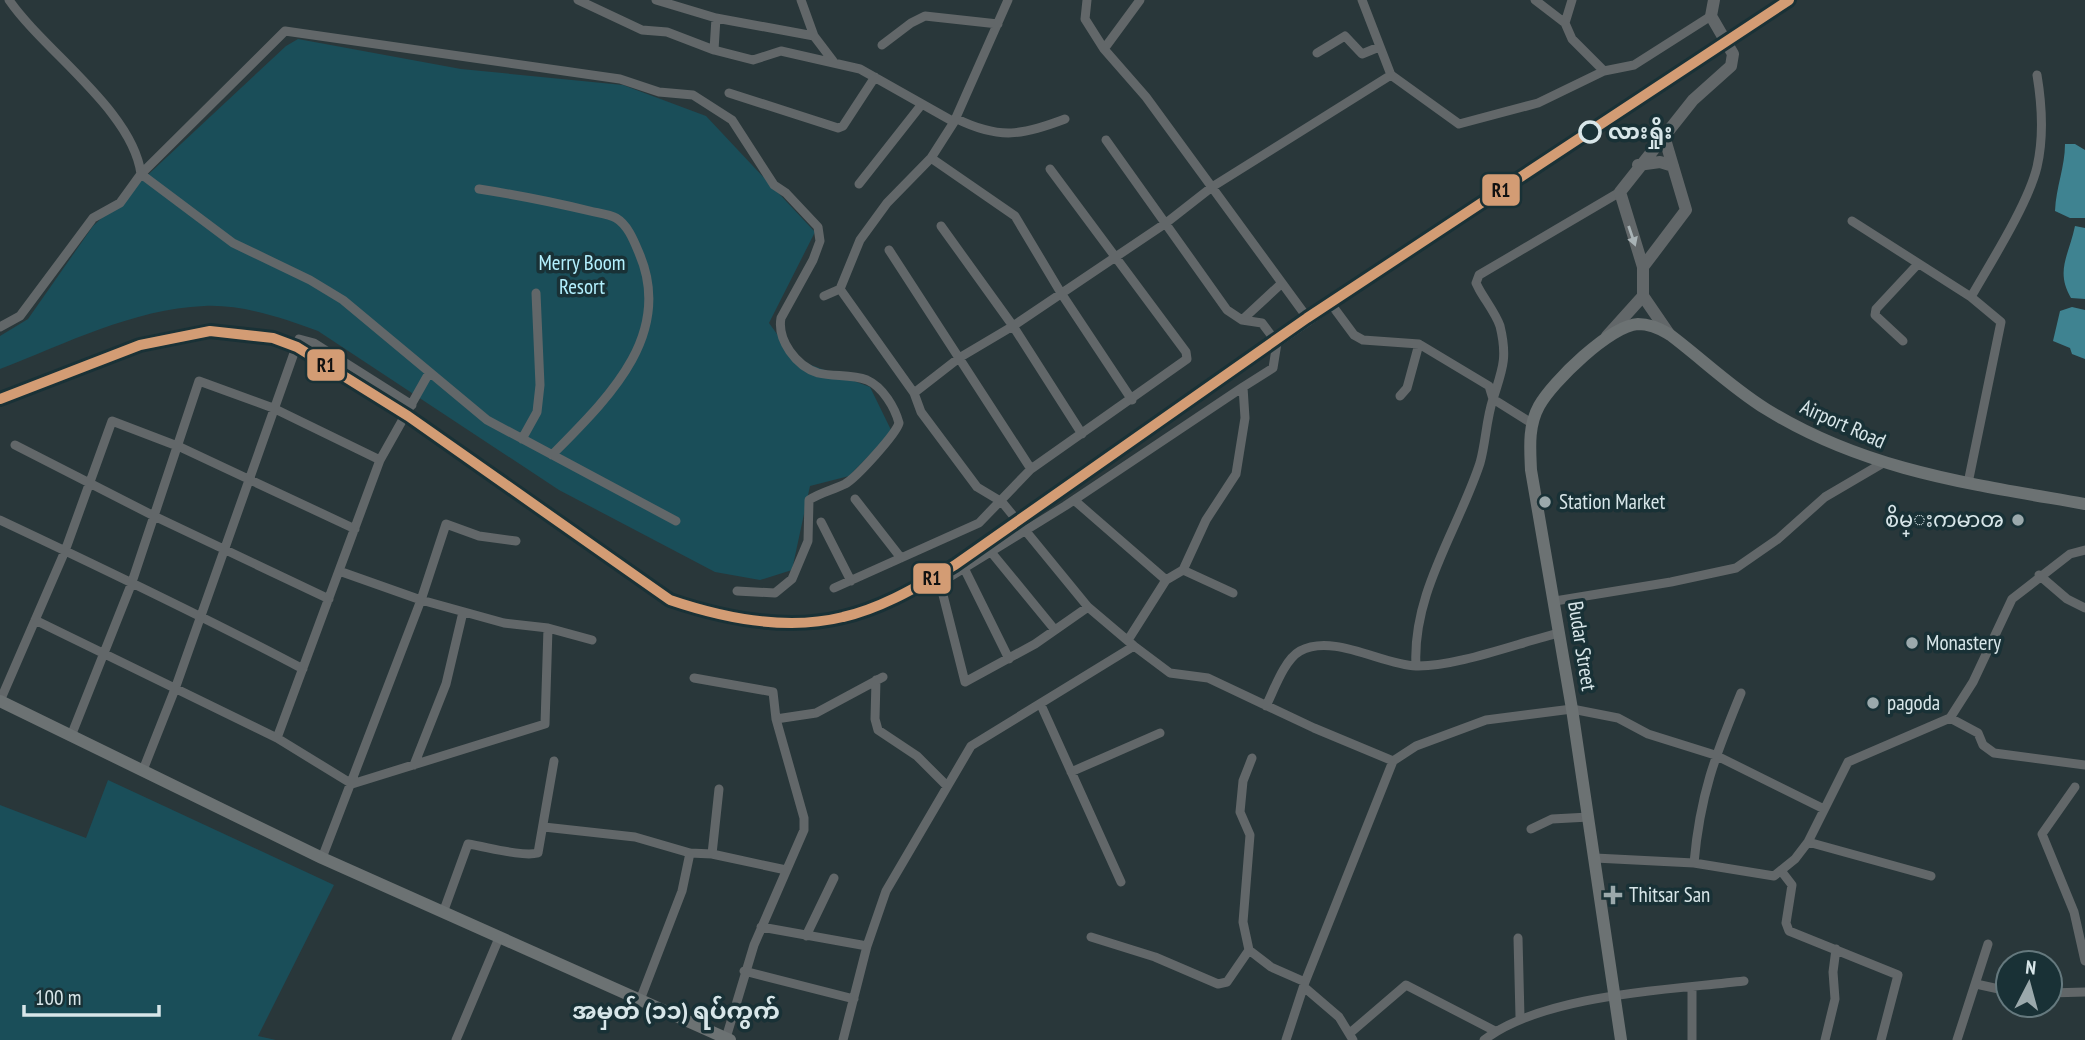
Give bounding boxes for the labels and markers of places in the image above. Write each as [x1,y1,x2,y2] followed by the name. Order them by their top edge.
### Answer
[1608,116,1672,149] place label: လားရှိုး
[1579,121,1601,143] marker: လားရှိုး
[1559,488,1665,515] place label: Station Market
[1537,494,1553,510] marker: Station Market
[1885,504,2004,537] place label: စိမ္းကမာၻ
[2010,512,2026,528] marker: စိမ္းကမာၻ
[1926,629,2001,656] place label: Monastery
[1904,635,1920,651] marker: Monastery
[1887,689,1940,716] place label: pagoda
[1865,695,1881,711] marker: pagoda
[1629,881,1710,908] place label: Thitsar San
[1603,885,1623,905] marker: Thitsar San

